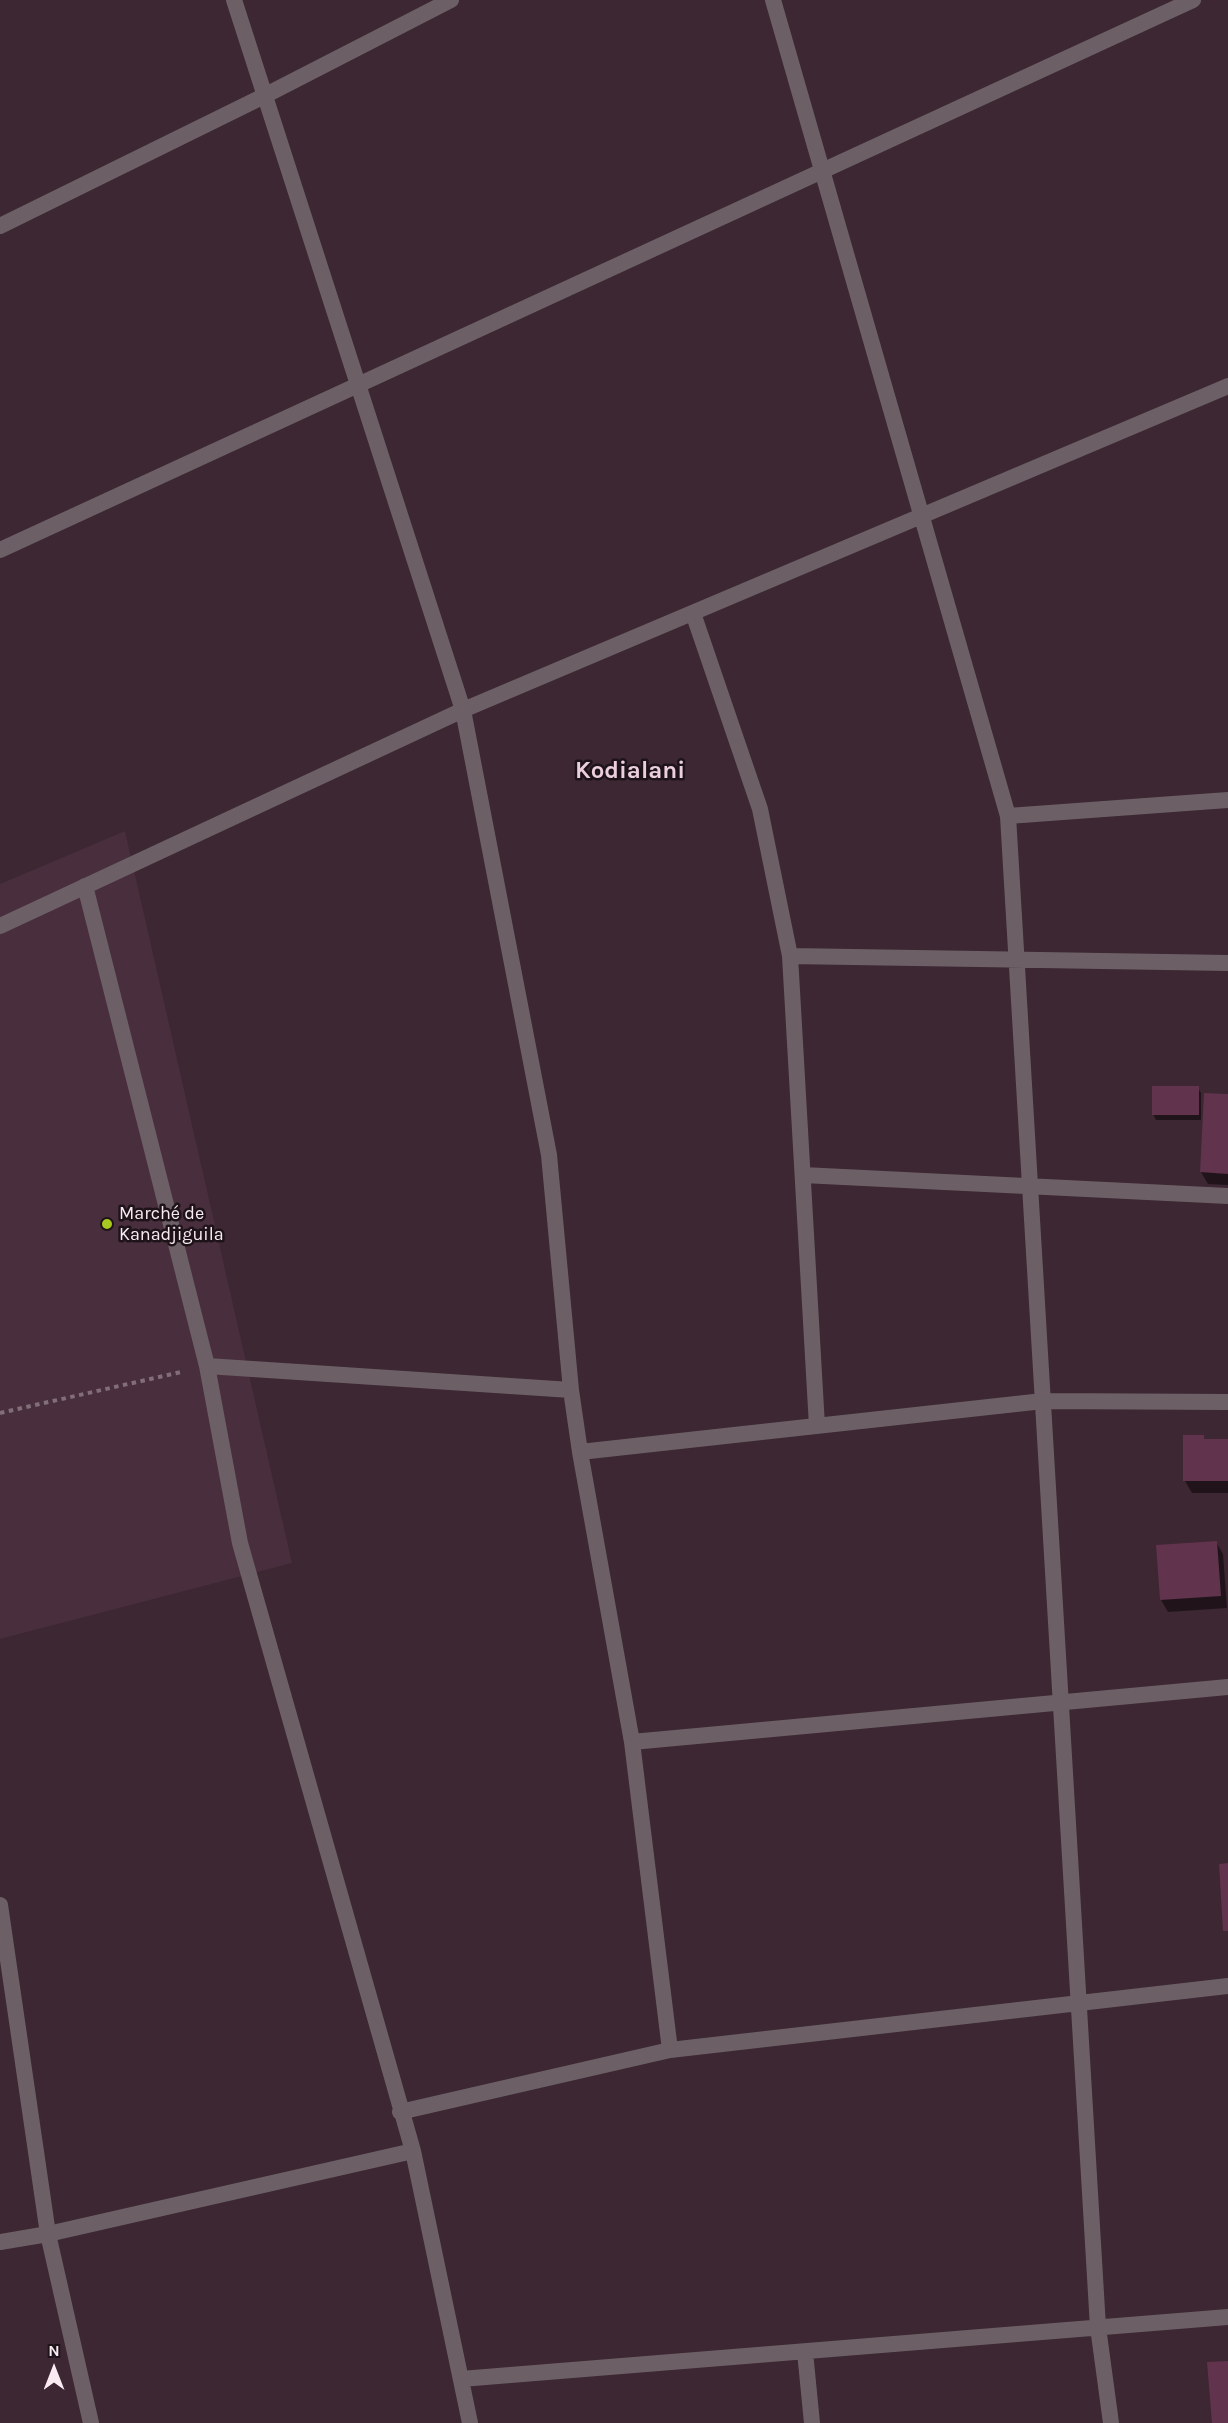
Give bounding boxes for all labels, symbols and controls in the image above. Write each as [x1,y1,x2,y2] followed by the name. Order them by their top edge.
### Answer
[575,757,685,785] district label: Kodialani
[119,1203,224,1246] place label: Marché de Kanadjiguila
[100,1217,114,1231] marker: Marché de Kanadjiguila
[24,2339,84,2399] north arrow
[48,2341,60,2360] text: N

